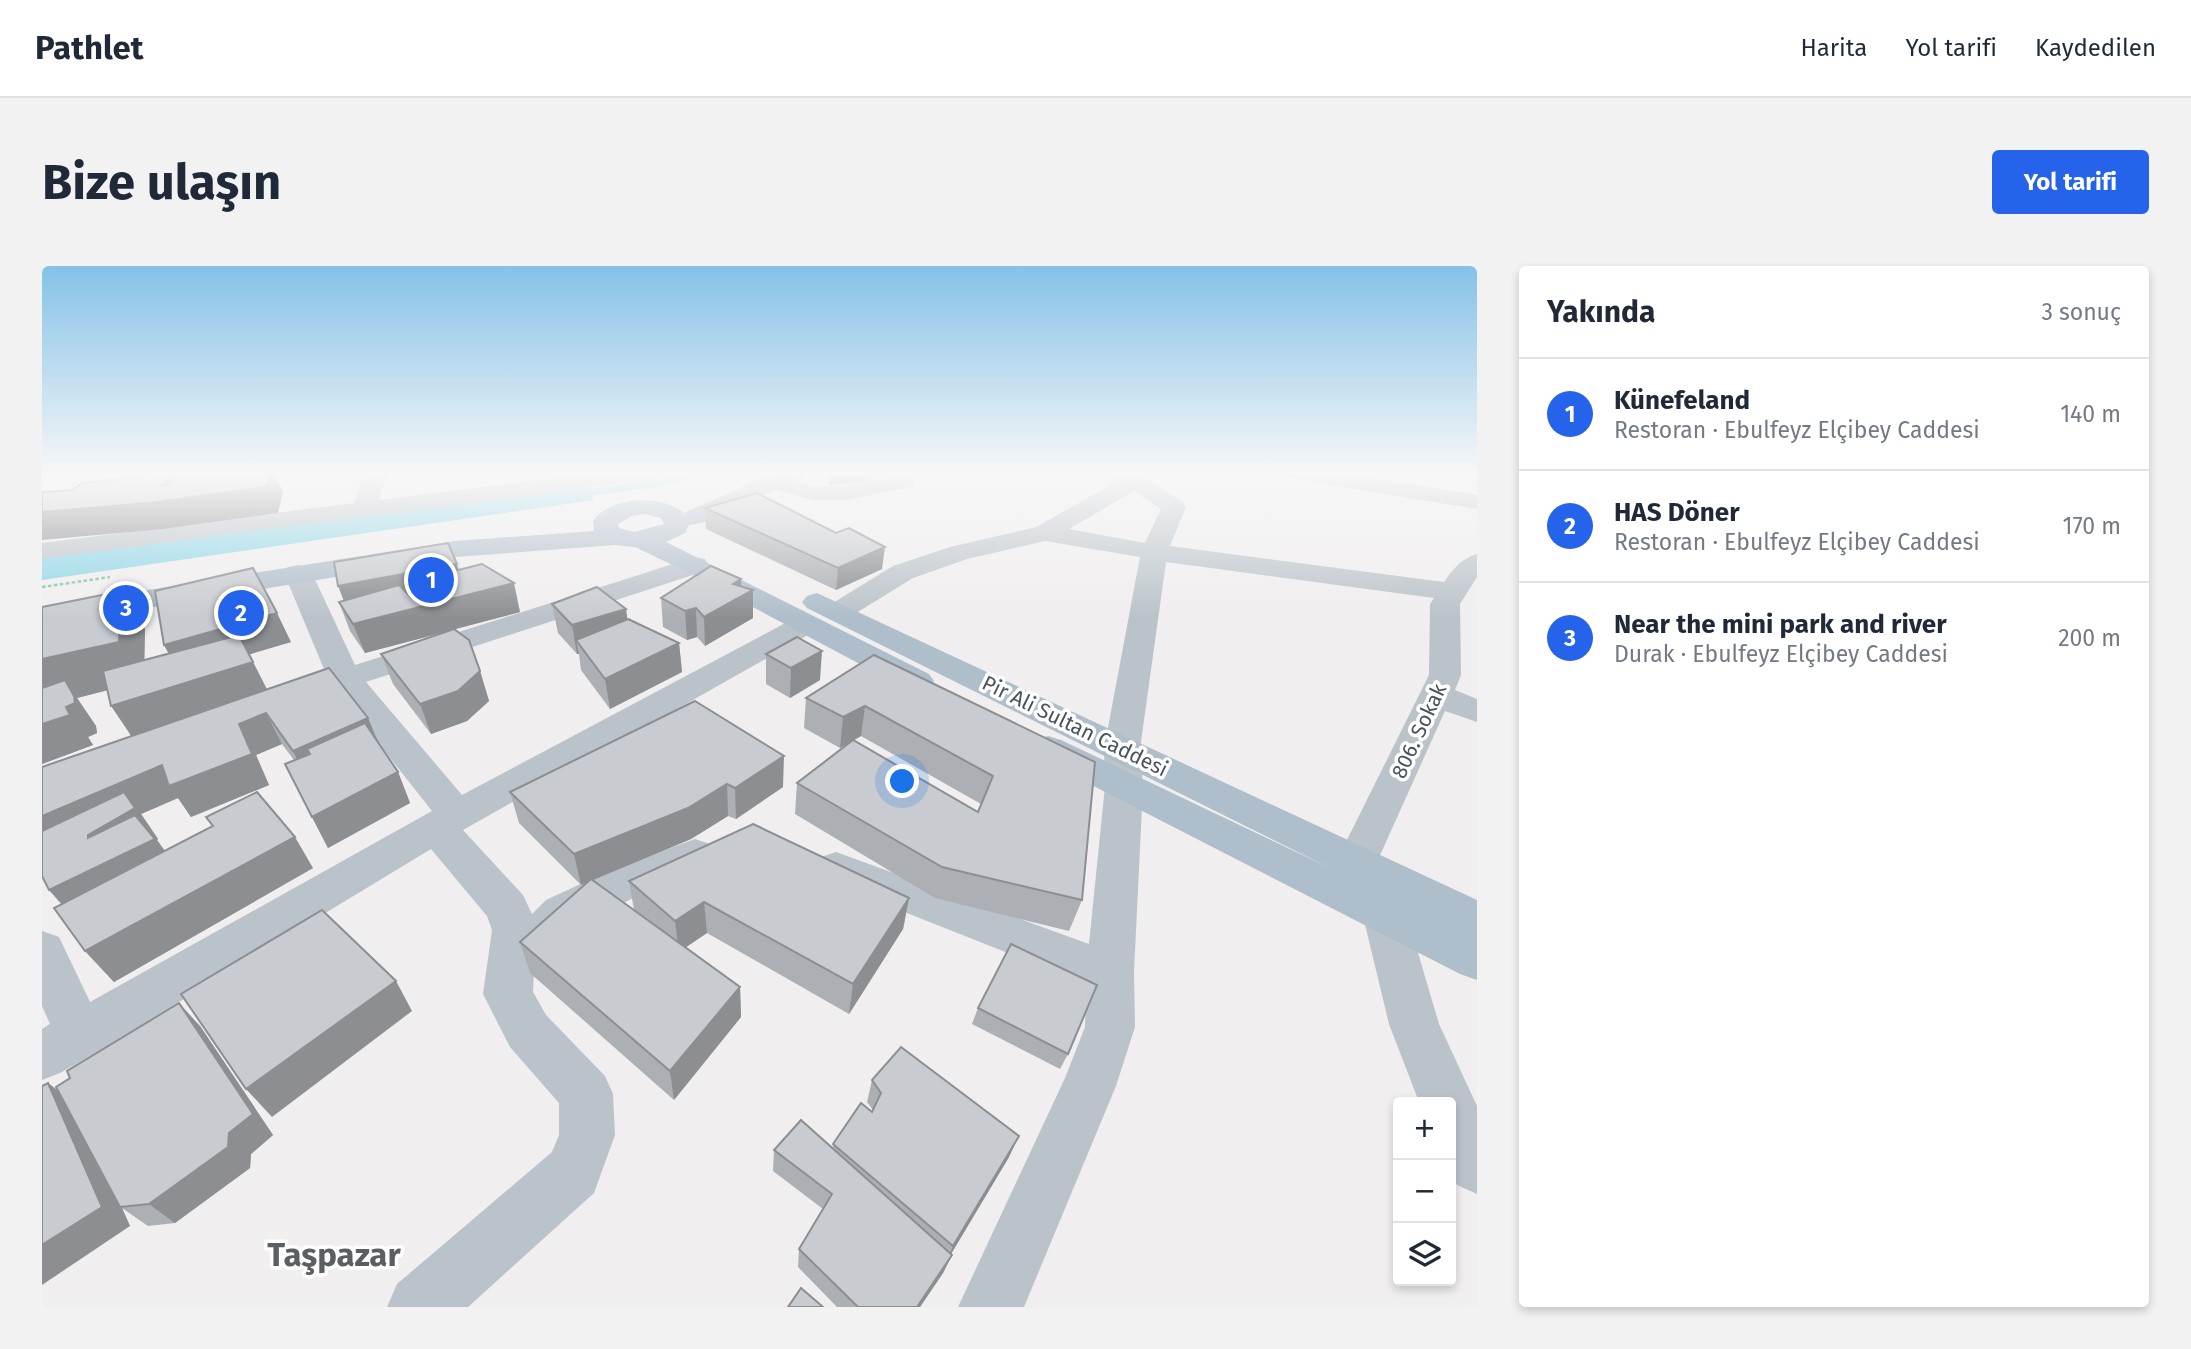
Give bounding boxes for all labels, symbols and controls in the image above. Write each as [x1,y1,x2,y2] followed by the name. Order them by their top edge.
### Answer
[35,28,144,68] text: Pathlet
[1800,34,1867,62] text: Harita
[1905,34,1997,62] text: Yol tarifi
[2035,34,2156,62] text: Kaydedilen
[1992,150,2149,214] button: Yol tarifi
[42,153,281,212] text: Bize ulaşın
[1547,294,1655,330] text: Yakında
[2041,298,2121,326] text: 3 sonuç
[1614,385,1750,416] text: Künefeland
[1565,400,1575,428] text: 1
[2060,400,2121,428] text: 140 m
[1614,416,1980,444] text: Restoran · Ebulfeyz Elçibey Caddesi
[1614,497,1740,528] text: HAS Döner
[1564,512,1576,540] text: 2
[2062,512,2121,540] text: 170 m
[1614,528,1980,556] text: Restoran · Ebulfeyz Elçibey Caddesi
[408,554,454,606] pin: 1
[103,582,149,634] pin: 3
[218,587,264,639] pin: 2
[1614,609,1947,640] text: Near the mini park and river
[1564,624,1576,652] text: 3
[2058,624,2121,652] text: 200 m
[1614,640,1948,668] text: Durak · Ebulfeyz Elçibey Caddesi
[978,670,1172,782] street label: Pir Ali Sultan Caddesi
[1386,679,1452,782] street label: 806. Sokak
[885,764,919,798] your location
[1393,1097,1456,1286] map controls
[1393,1097,1456,1160] button: +
[1393,1160,1456,1223] button: −
[1393,1223,1456,1286] button: layers
[267,1235,401,1275] district label: Taşpazar

